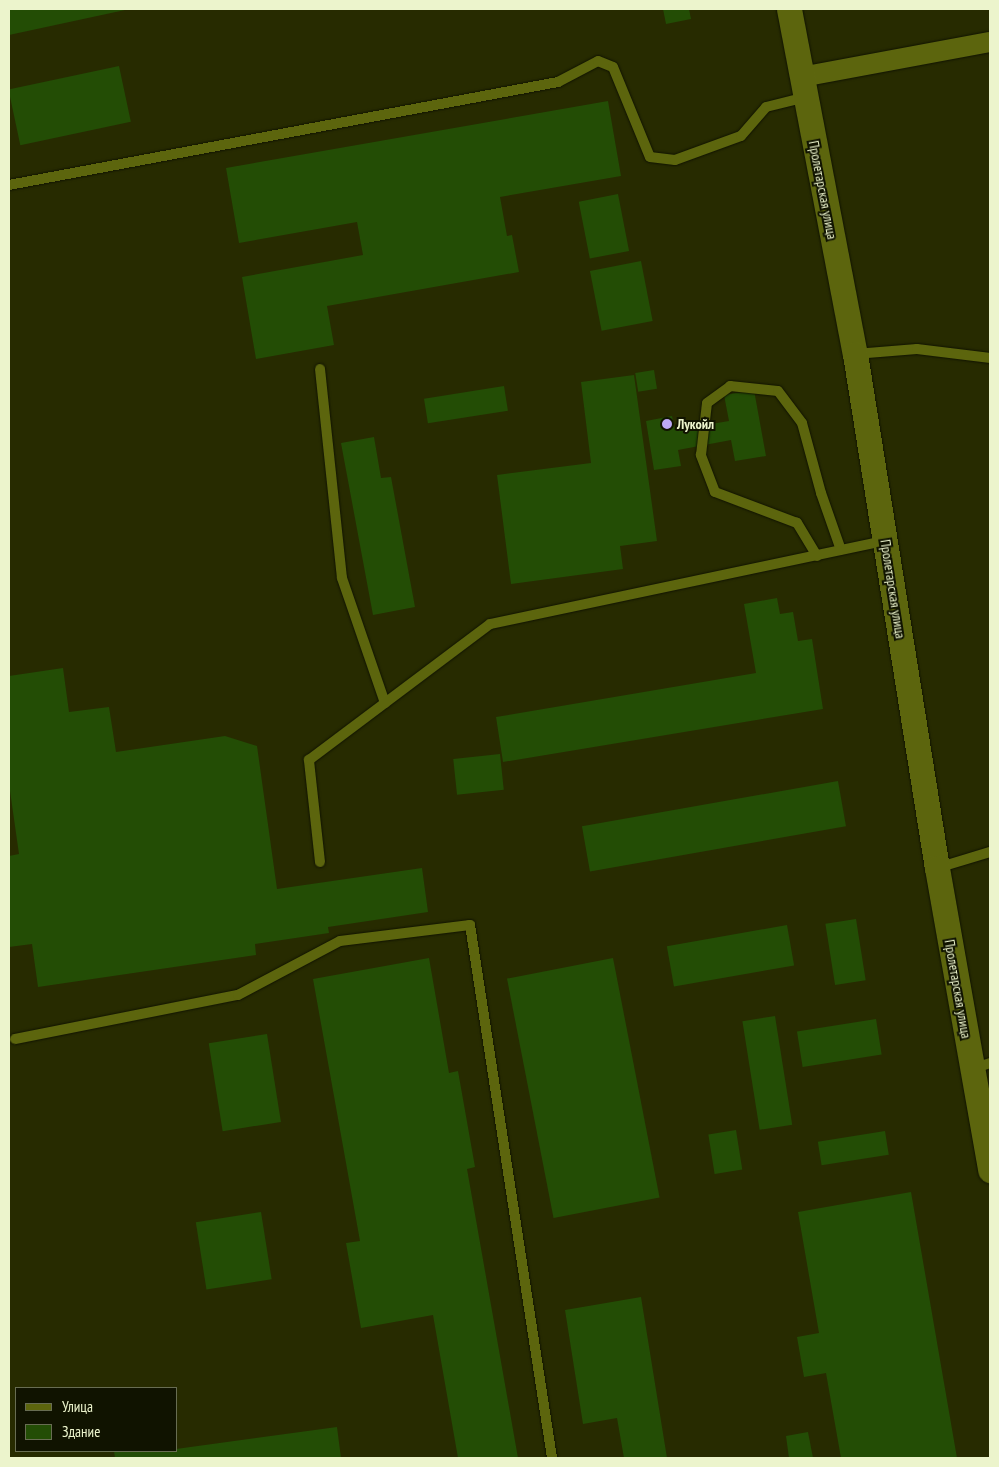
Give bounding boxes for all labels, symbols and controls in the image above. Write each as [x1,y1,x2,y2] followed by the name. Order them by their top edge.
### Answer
[805,139,841,241] street label: Пролетарская улица
[677,416,714,432] place label: Лукойл
[661,418,673,430] marker: Лукойл
[877,538,909,640] street label: Пролетарская улица
[941,938,975,1040] street label: Пролетарская улица
[15,1387,178,1452] legend
[62,1397,93,1416] text: Улица
[62,1422,100,1441] text: Здание

